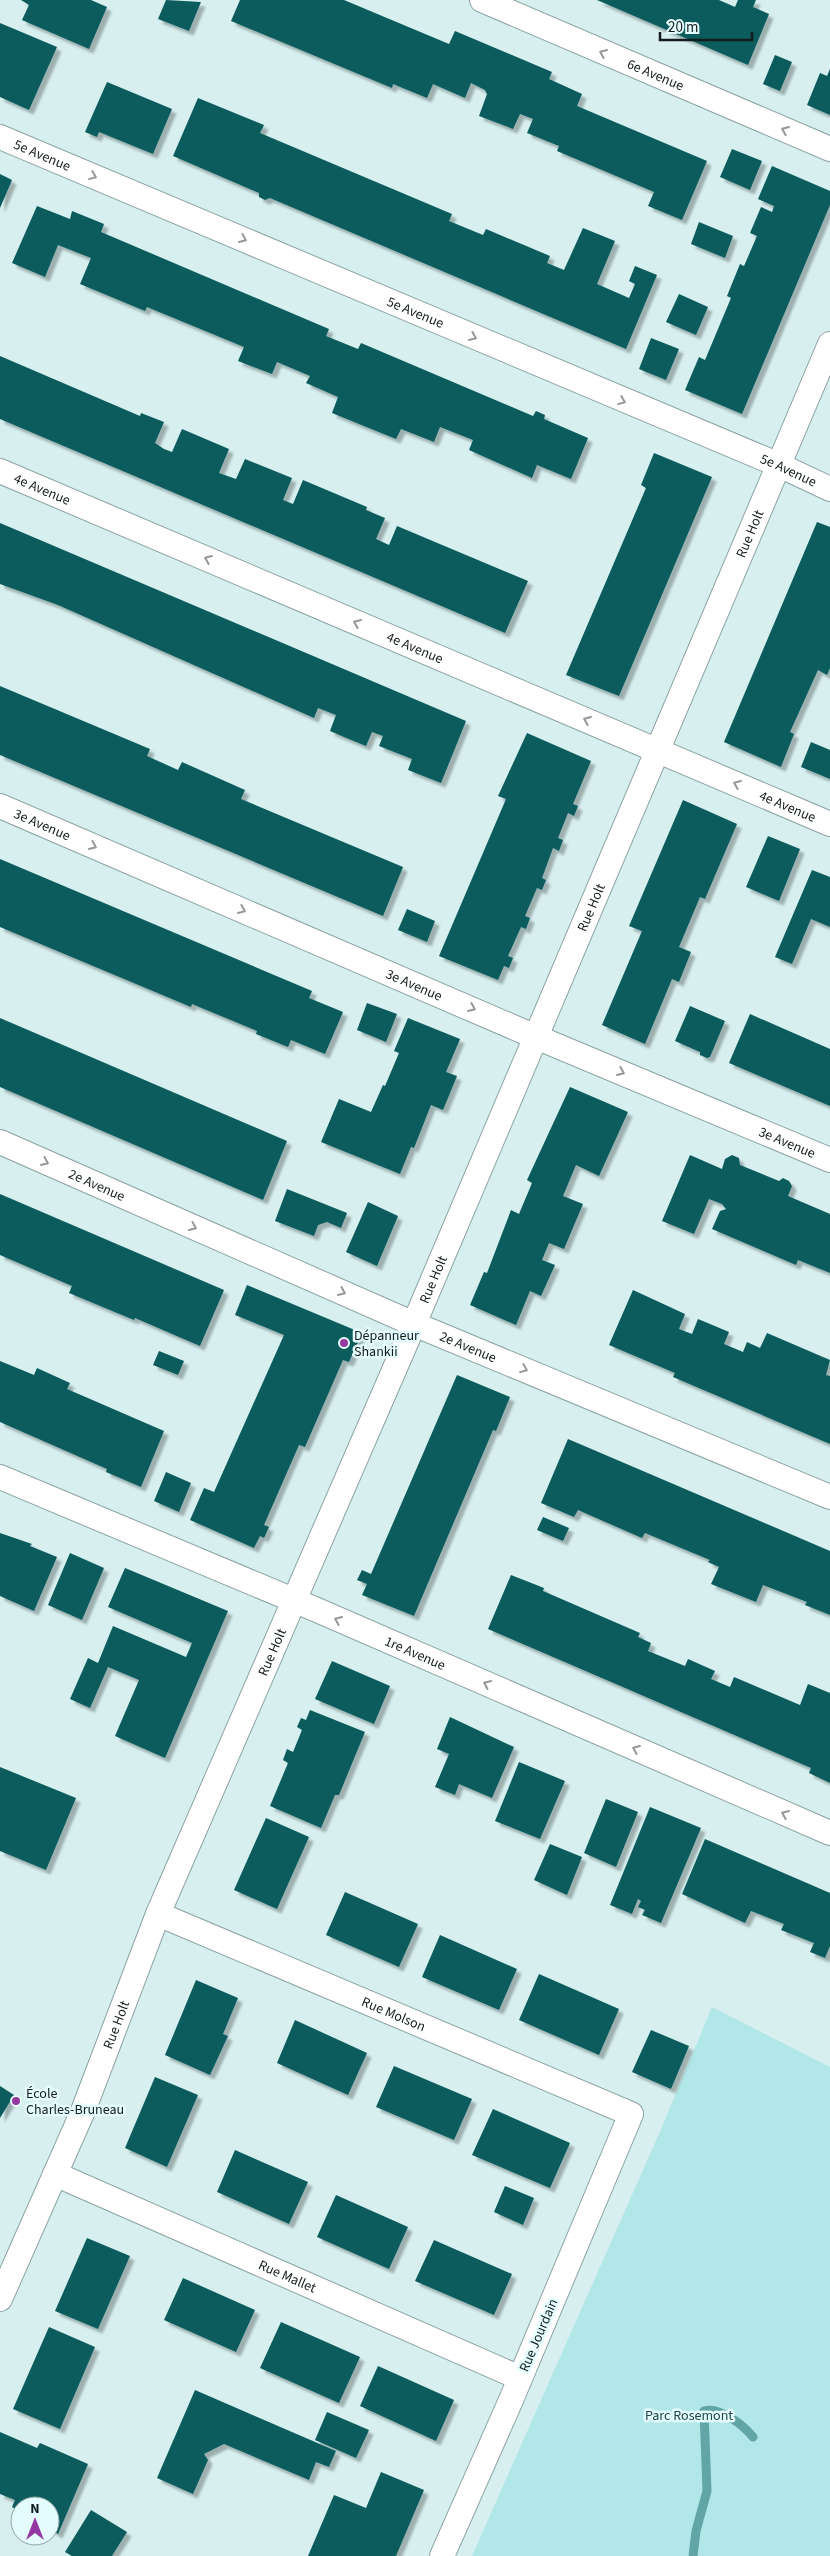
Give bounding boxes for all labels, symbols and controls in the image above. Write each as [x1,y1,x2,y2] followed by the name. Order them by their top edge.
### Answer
[660,10,752,42] scale bar
[668,17,698,38] text: 20 m
[600,48,608,58] one-way arrow
[624,54,687,96] street label: 6e Avenue
[781,126,790,137] one-way arrow
[11,135,74,177] street label: 5e Avenue
[88,170,97,180] one-way arrow
[238,233,247,244] one-way arrow
[384,292,447,334] street label: 5e Avenue
[468,331,477,342] one-way arrow
[618,395,626,405] one-way arrow
[757,449,820,492] street label: 5e Avenue
[10,469,73,511] street label: 4e Avenue
[731,507,770,561] street label: Rue Holt
[204,555,213,565] one-way arrow
[353,618,362,629] one-way arrow
[383,627,446,669] street label: 4e Avenue
[583,716,592,727] one-way arrow
[733,780,742,791] one-way arrow
[756,786,819,828] street label: 4e Avenue
[10,804,73,846] street label: 3e Avenue
[88,839,97,850] one-way arrow
[573,880,611,935] street label: Rue Holt
[237,903,246,914] one-way arrow
[382,964,445,1006] street label: 3e Avenue
[467,1002,476,1013] one-way arrow
[617,1067,625,1077] one-way arrow
[755,1122,818,1164] street label: 3e Avenue
[40,1155,49,1166] one-way arrow
[65,1164,128,1207] street label: 2e Avenue
[188,1220,197,1231] one-way arrow
[415,1252,453,1307] street label: Rue Holt
[337,1286,346,1297] one-way arrow
[354,1326,419,1362] place label: Dépanneur Shankii
[436,1327,499,1368] street label: 2e Avenue
[338,1337,350,1349] marker: Dépanneur Shankii
[519,1362,528,1373] one-way arrow
[334,1615,343,1626] one-way arrow
[253,1625,292,1679] street label: Rue Holt
[381,1632,449,1676] street label: 1re Avenue
[483,1680,492,1691] one-way arrow
[632,1744,641,1755] one-way arrow
[781,1809,790,1820] one-way arrow
[358,1992,429,2037] street label: Rue Molson
[99,1998,135,2052] street label: Rue Holt
[26,2084,124,2120] place label: École Charles-Bruneau
[10,2095,22,2107] marker: École Charles-Bruneau
[255,2255,320,2299] street label: Rue Mallet
[514,2296,563,2375] street label: Rue Jourdain
[645,2406,733,2426] park label: Parc Rosemont
[10,2496,60,2546] north arrow
[30,2499,40,2519] text: N

